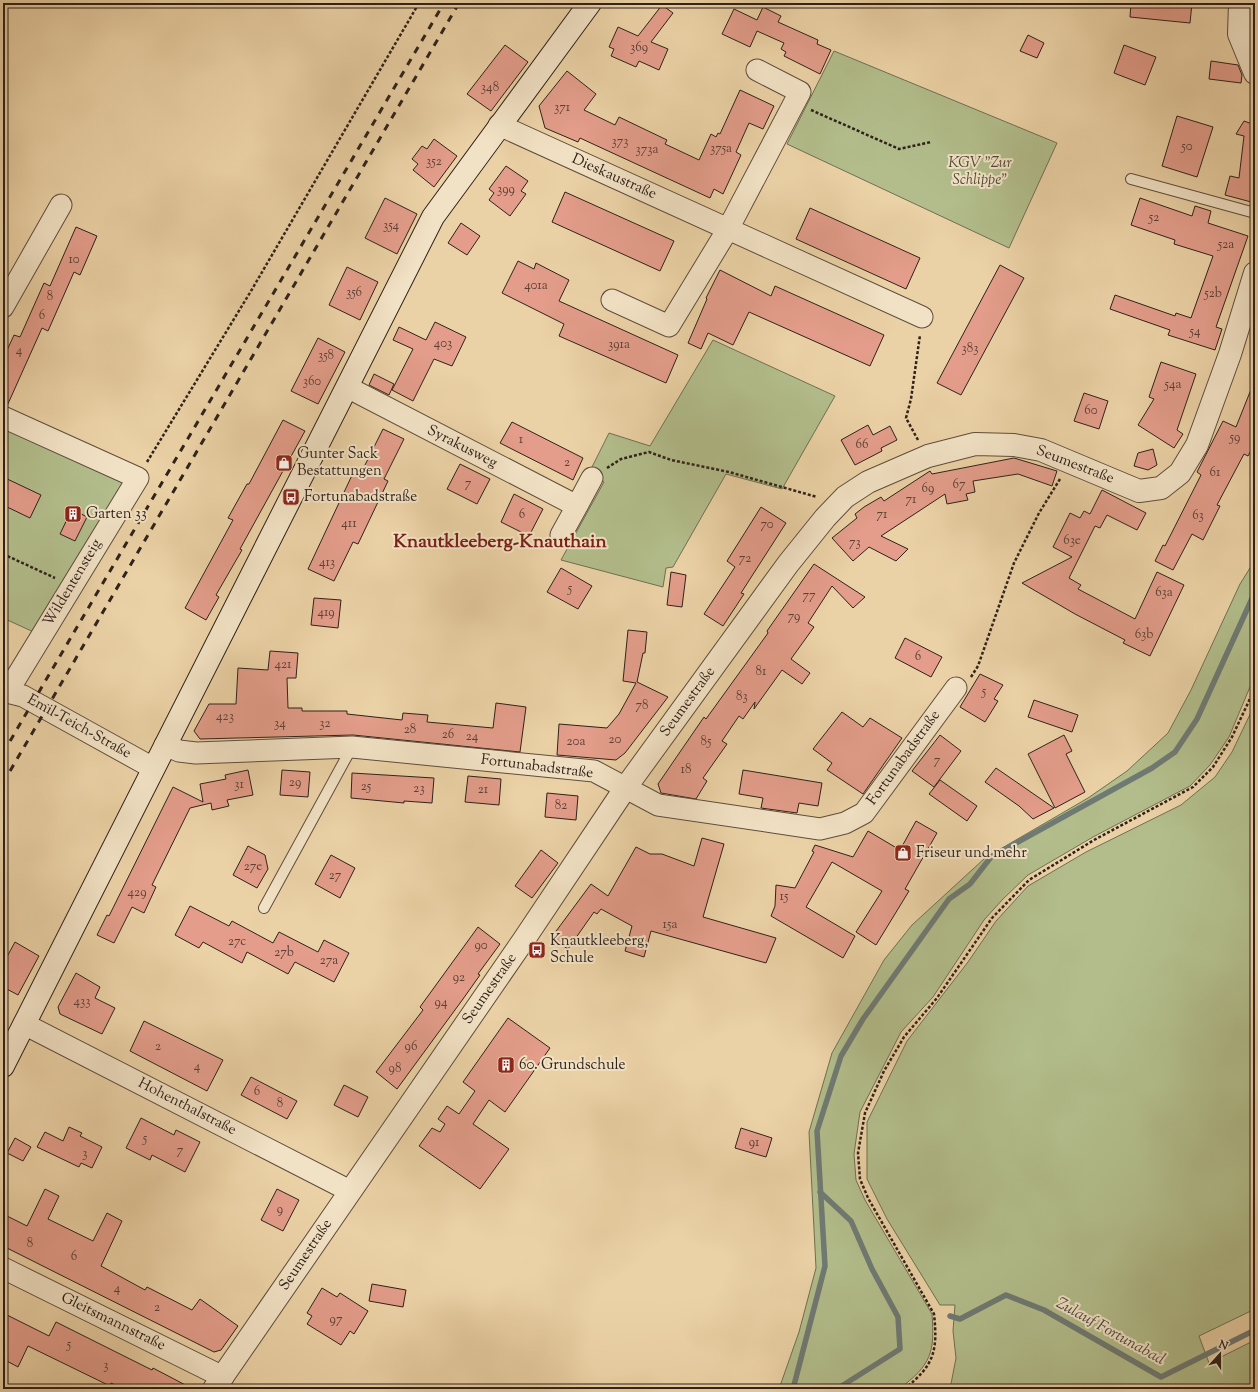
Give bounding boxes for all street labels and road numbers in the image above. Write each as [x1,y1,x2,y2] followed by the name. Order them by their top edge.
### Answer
[568,149,660,205] street label: Dieskaustraße
[423,420,501,474] street label: Syrakusweg
[1033,440,1117,490] street label: Seumestraße
[39,535,107,631] street label: Wildentensteig
[655,663,721,741] street label: Seumestraße
[23,690,135,764] street label: Emil-Teich-Straße
[862,706,946,810] street label: Fortunabadstraße
[480,750,594,784] street label: Fortunabadstraße
[458,949,522,1029] street label: Seumestraße
[134,1073,240,1141] street label: Hohenthalstraße
[274,1215,338,1295] street label: Seumestraße
[57,1288,169,1356] street label: Gleitsmannstraße

